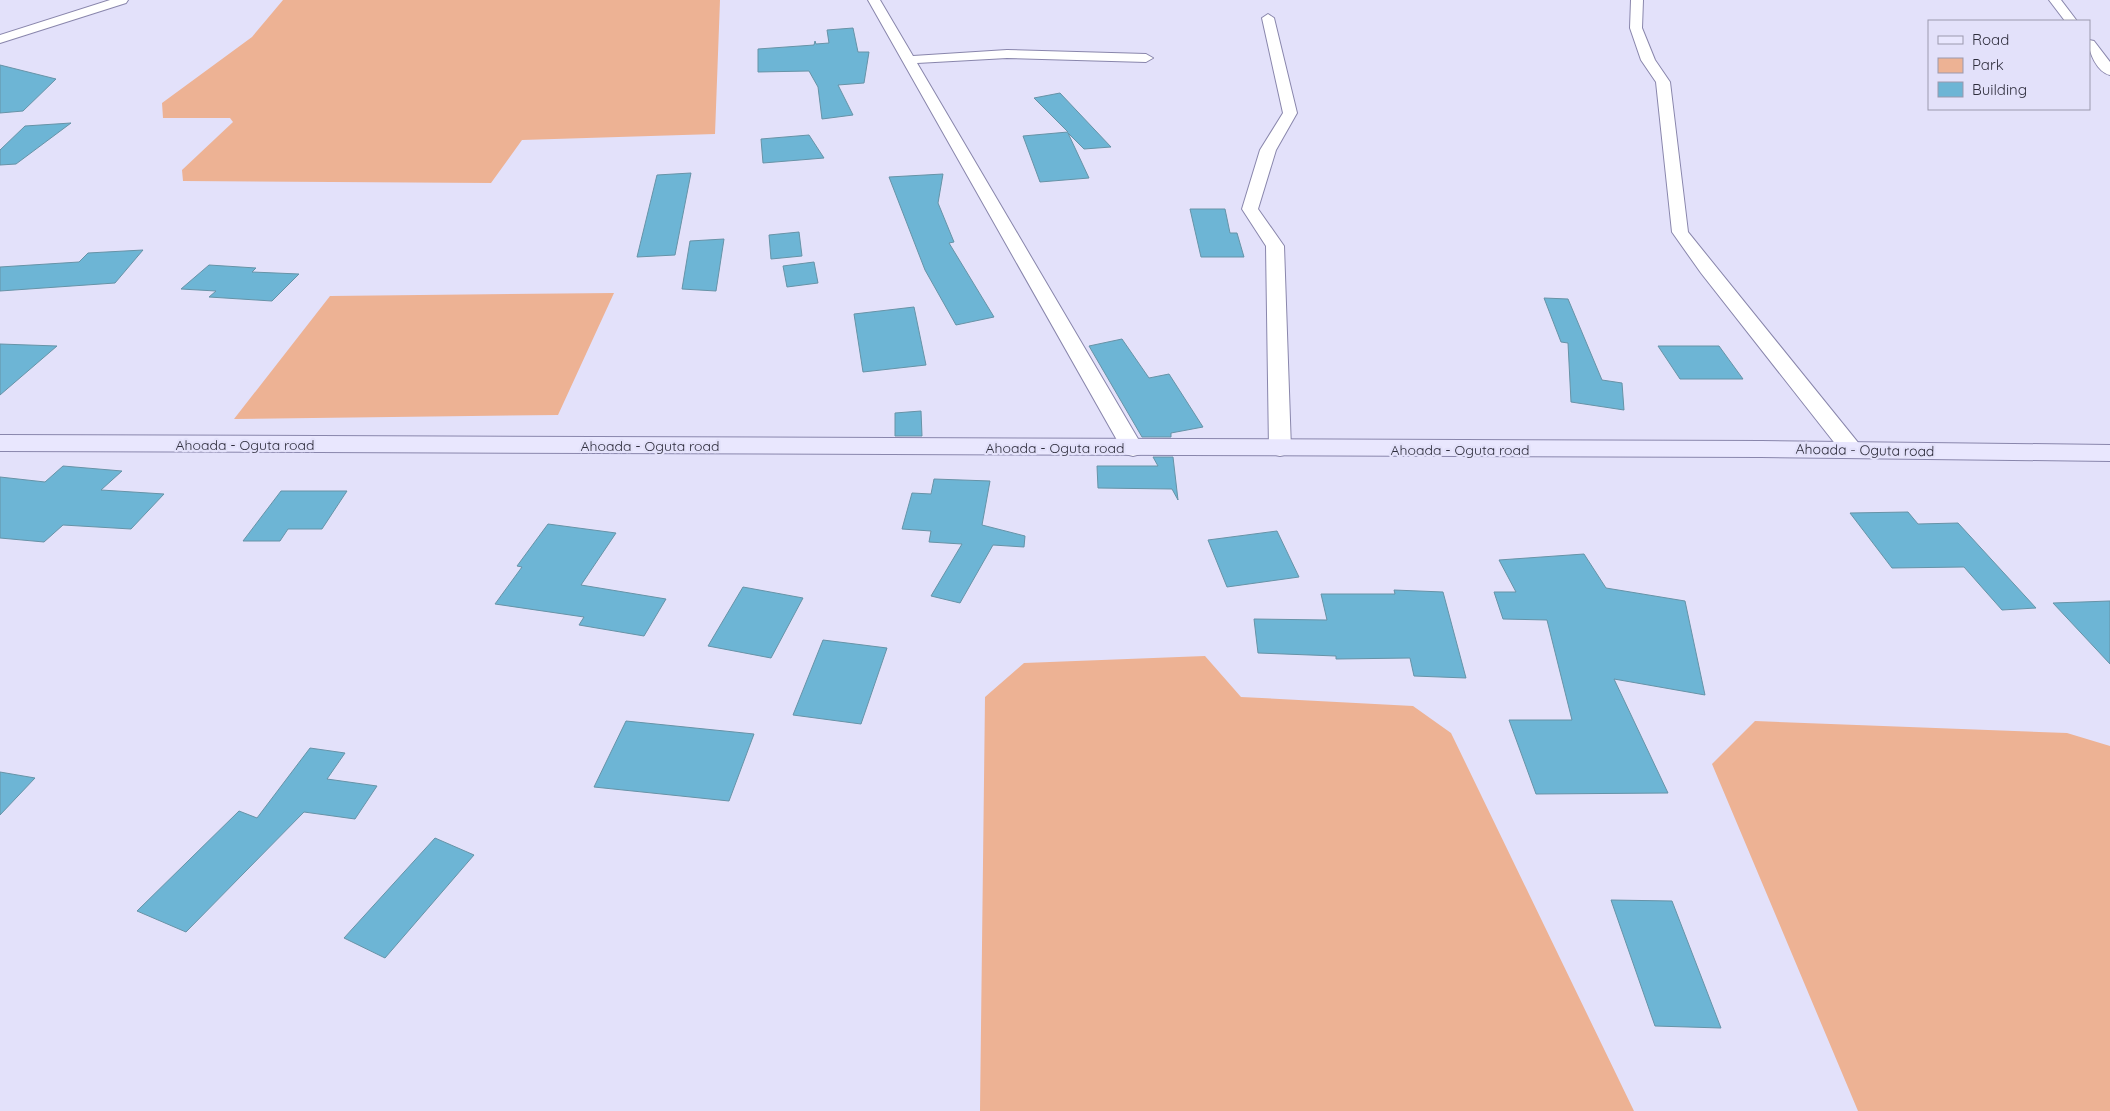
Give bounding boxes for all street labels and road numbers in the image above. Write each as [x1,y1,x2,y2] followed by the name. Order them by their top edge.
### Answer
[176,436,314,454] street label: Ahoada - Oguta road
[581,437,719,455] street label: Ahoada - Oguta road
[986,439,1124,457] street label: Ahoada - Oguta road
[1795,440,1935,460] street label: Ahoada - Oguta road
[1391,441,1529,459] street label: Ahoada - Oguta road

